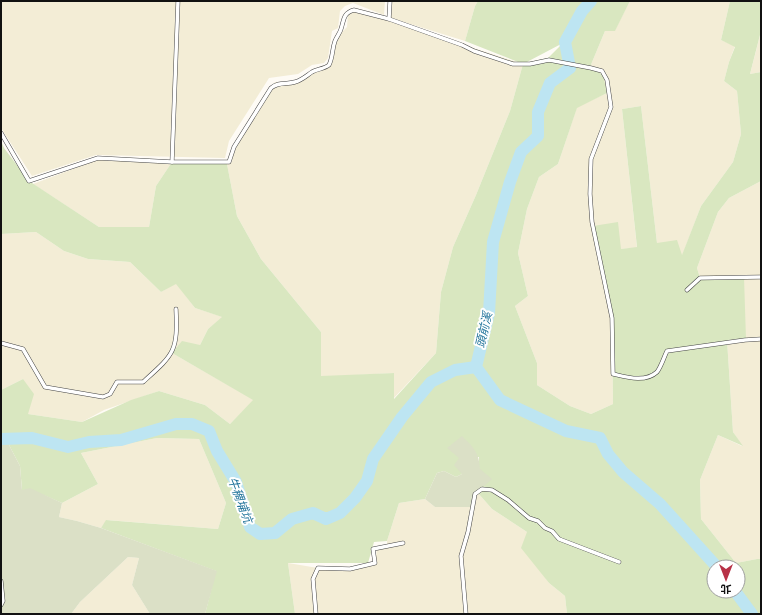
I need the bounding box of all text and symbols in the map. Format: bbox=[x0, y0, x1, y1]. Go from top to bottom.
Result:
water label: 頭前溪 bbox=[472, 309, 495, 349]
water label: 牛稠埔坑 bbox=[225, 475, 257, 527]
north arrow bbox=[706, 559, 746, 599]
text: 北 bbox=[721, 582, 732, 596]

